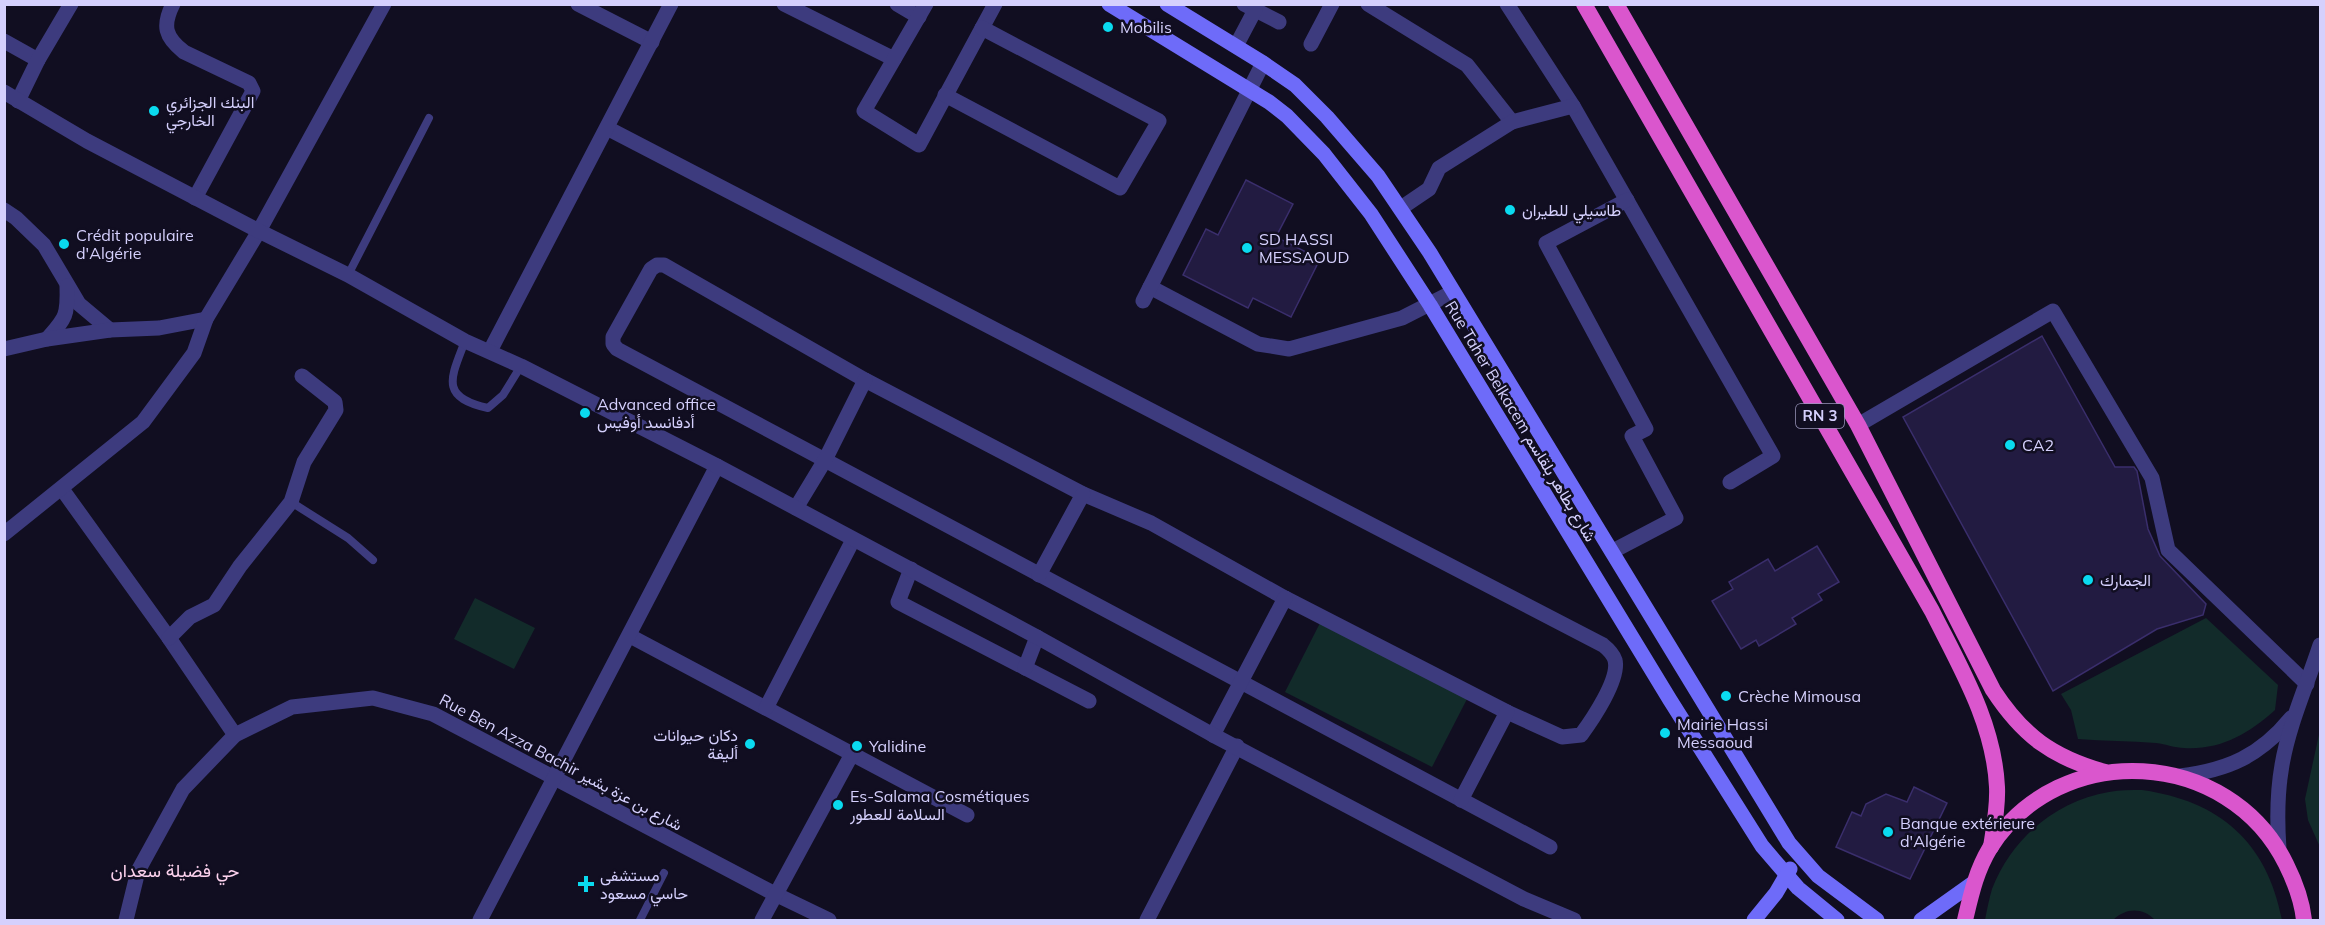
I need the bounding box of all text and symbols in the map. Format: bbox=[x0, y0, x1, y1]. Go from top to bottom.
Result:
place label: Mobilis bbox=[1120, 17, 1172, 37]
marker: Mobilis bbox=[1101, 20, 1115, 34]
place label: البنك الجزائري الخارجي bbox=[166, 92, 254, 134]
marker: البنك الجزائري الخارجي bbox=[147, 104, 161, 118]
place label: طاسيلي للطيران bbox=[1522, 200, 1621, 224]
marker: طاسيلي للطيران bbox=[1503, 203, 1517, 217]
place label: Crédit populaire d'Algérie bbox=[76, 225, 194, 263]
place label: SD HASSI MESSAOUD bbox=[1259, 229, 1349, 267]
marker: Crédit populaire d'Algérie bbox=[57, 237, 71, 251]
marker: SD HASSI MESSAOUD bbox=[1240, 241, 1254, 255]
street label: Rue Taher Belkacem شارع بطاهر بلقاسم bbox=[1439, 297, 1601, 546]
place label: Advanced office أدفانسد أوفيس bbox=[597, 394, 716, 433]
road number: RN 3 bbox=[1796, 404, 1844, 428]
marker: Advanced office أدفانسد أوفيس bbox=[578, 406, 592, 420]
place label: CA2 bbox=[2022, 435, 2054, 455]
marker: CA2 bbox=[2003, 438, 2017, 452]
place label: الجمارك bbox=[2100, 570, 2151, 591]
marker: الجمارك bbox=[2081, 573, 2095, 587]
place label: Crèche Mimousa bbox=[1738, 686, 1861, 706]
street label: Rue Ben Azza Bachir شارع بن عزة بشير bbox=[435, 689, 686, 837]
marker: Crèche Mimousa bbox=[1719, 689, 1733, 703]
place label: Mairie Hassi Messaoud bbox=[1677, 714, 1768, 752]
place label: دكان حيوانات أليفة bbox=[653, 725, 738, 763]
marker: Mairie Hassi Messaoud bbox=[1658, 726, 1672, 740]
place label: Yalidine bbox=[868, 736, 926, 756]
marker: دكان حيوانات أليفة bbox=[743, 737, 757, 751]
marker: Yalidine bbox=[850, 739, 864, 753]
place label: Es-Salama Cosmétiques السلامة للعطور bbox=[849, 786, 1030, 825]
marker: Es-Salama Cosmétiques السلامة للعطور bbox=[831, 798, 845, 812]
place label: Banque extérieure d'Algérie bbox=[1900, 813, 2035, 851]
marker: Banque extérieure d'Algérie bbox=[1881, 825, 1895, 839]
district label: حي فضيلة سعدان bbox=[111, 859, 239, 886]
place label: مستشفى حاسي مسعود bbox=[600, 865, 688, 907]
marker: مستشفى حاسي مسعود bbox=[577, 875, 595, 893]

